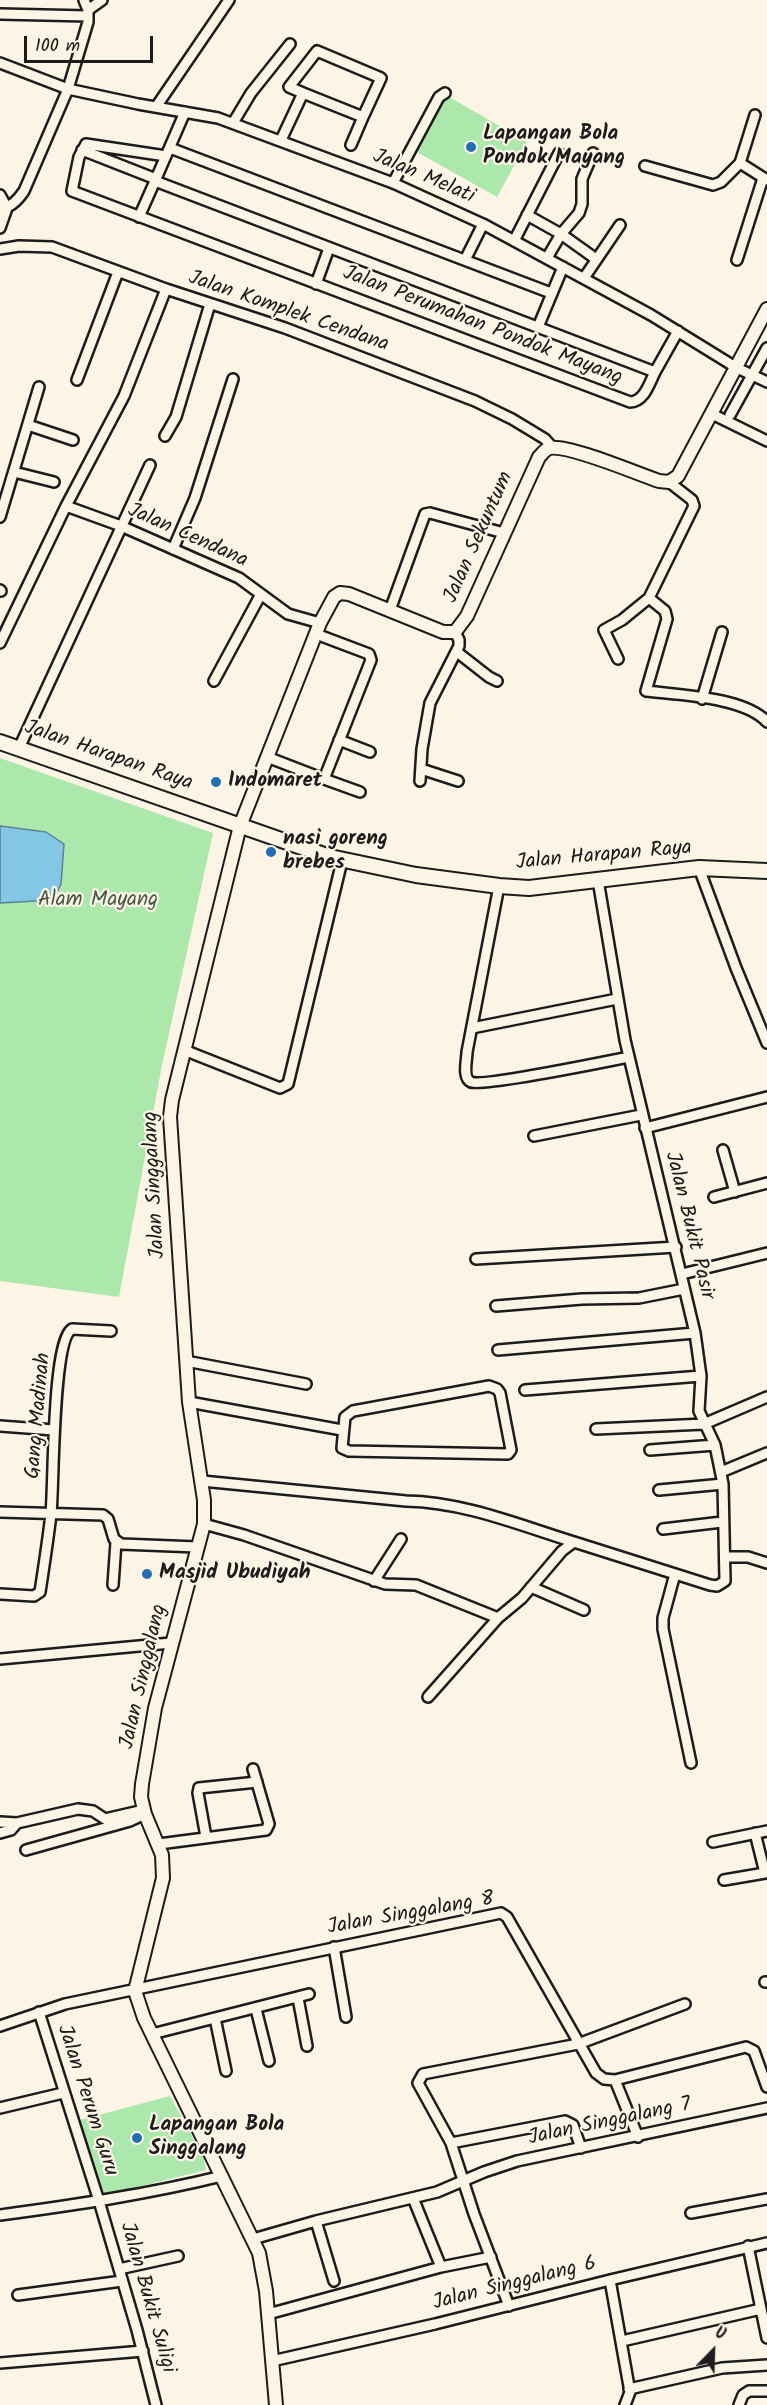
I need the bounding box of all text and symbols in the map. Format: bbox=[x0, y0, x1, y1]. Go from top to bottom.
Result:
scale bar bbox=[27, 24, 156, 62]
text: 100 m bbox=[35, 32, 80, 61]
place label: Lapangan Bola Pondok Mayang bbox=[483, 122, 625, 172]
marker: Lapangan Bola Pondok Mayang bbox=[464, 140, 478, 154]
street label: Jalan Melati bbox=[368, 145, 478, 211]
street label: Jalan Perumahan Pondok Mayang bbox=[339, 262, 625, 392]
street label: Jalan Komplek Cendana bbox=[184, 267, 392, 359]
street label: Jalan Sekuntum bbox=[440, 468, 520, 608]
street label: Jalan Cendana bbox=[123, 499, 251, 575]
street label: Jalan Harapan Raya bbox=[21, 716, 195, 798]
place label: Indomaret bbox=[228, 769, 322, 795]
marker: Indomaret bbox=[209, 775, 223, 789]
place label: nasi goreng brebes bbox=[283, 827, 388, 877]
street label: Jalan Harapan Raya bbox=[515, 837, 693, 877]
marker: nasi goreng brebes bbox=[264, 845, 278, 859]
park label: Alam Mayang bbox=[38, 888, 158, 914]
street label: Jalan Singgalang bbox=[140, 1111, 172, 1259]
street label: Jalan Bukit Pasir bbox=[657, 1150, 719, 1302]
street label: Gang Madinah bbox=[22, 1352, 58, 1480]
place label: Masjid Ubudiyah bbox=[159, 1561, 311, 1587]
marker: Masjid Ubudiyah bbox=[140, 1567, 154, 1581]
street label: Jalan Singgalang bbox=[116, 1602, 174, 1752]
street label: Jalan Singgalang 8 bbox=[326, 1888, 496, 1942]
street label: Jalan Perum Guru bbox=[50, 2022, 122, 2180]
street label: Jalan Singgalang 7 bbox=[526, 2093, 694, 2153]
place label: Lapangan Bola Singgalang bbox=[149, 2113, 284, 2163]
marker: Lapangan Bola Singgalang bbox=[130, 2131, 144, 2145]
street label: Jalan Bukit Suligi bbox=[112, 2220, 180, 2376]
street label: Jalan Singgalang 6 bbox=[431, 2252, 599, 2318]
north arrow bbox=[683, 2321, 743, 2381]
text: U bbox=[711, 2321, 729, 2347]

